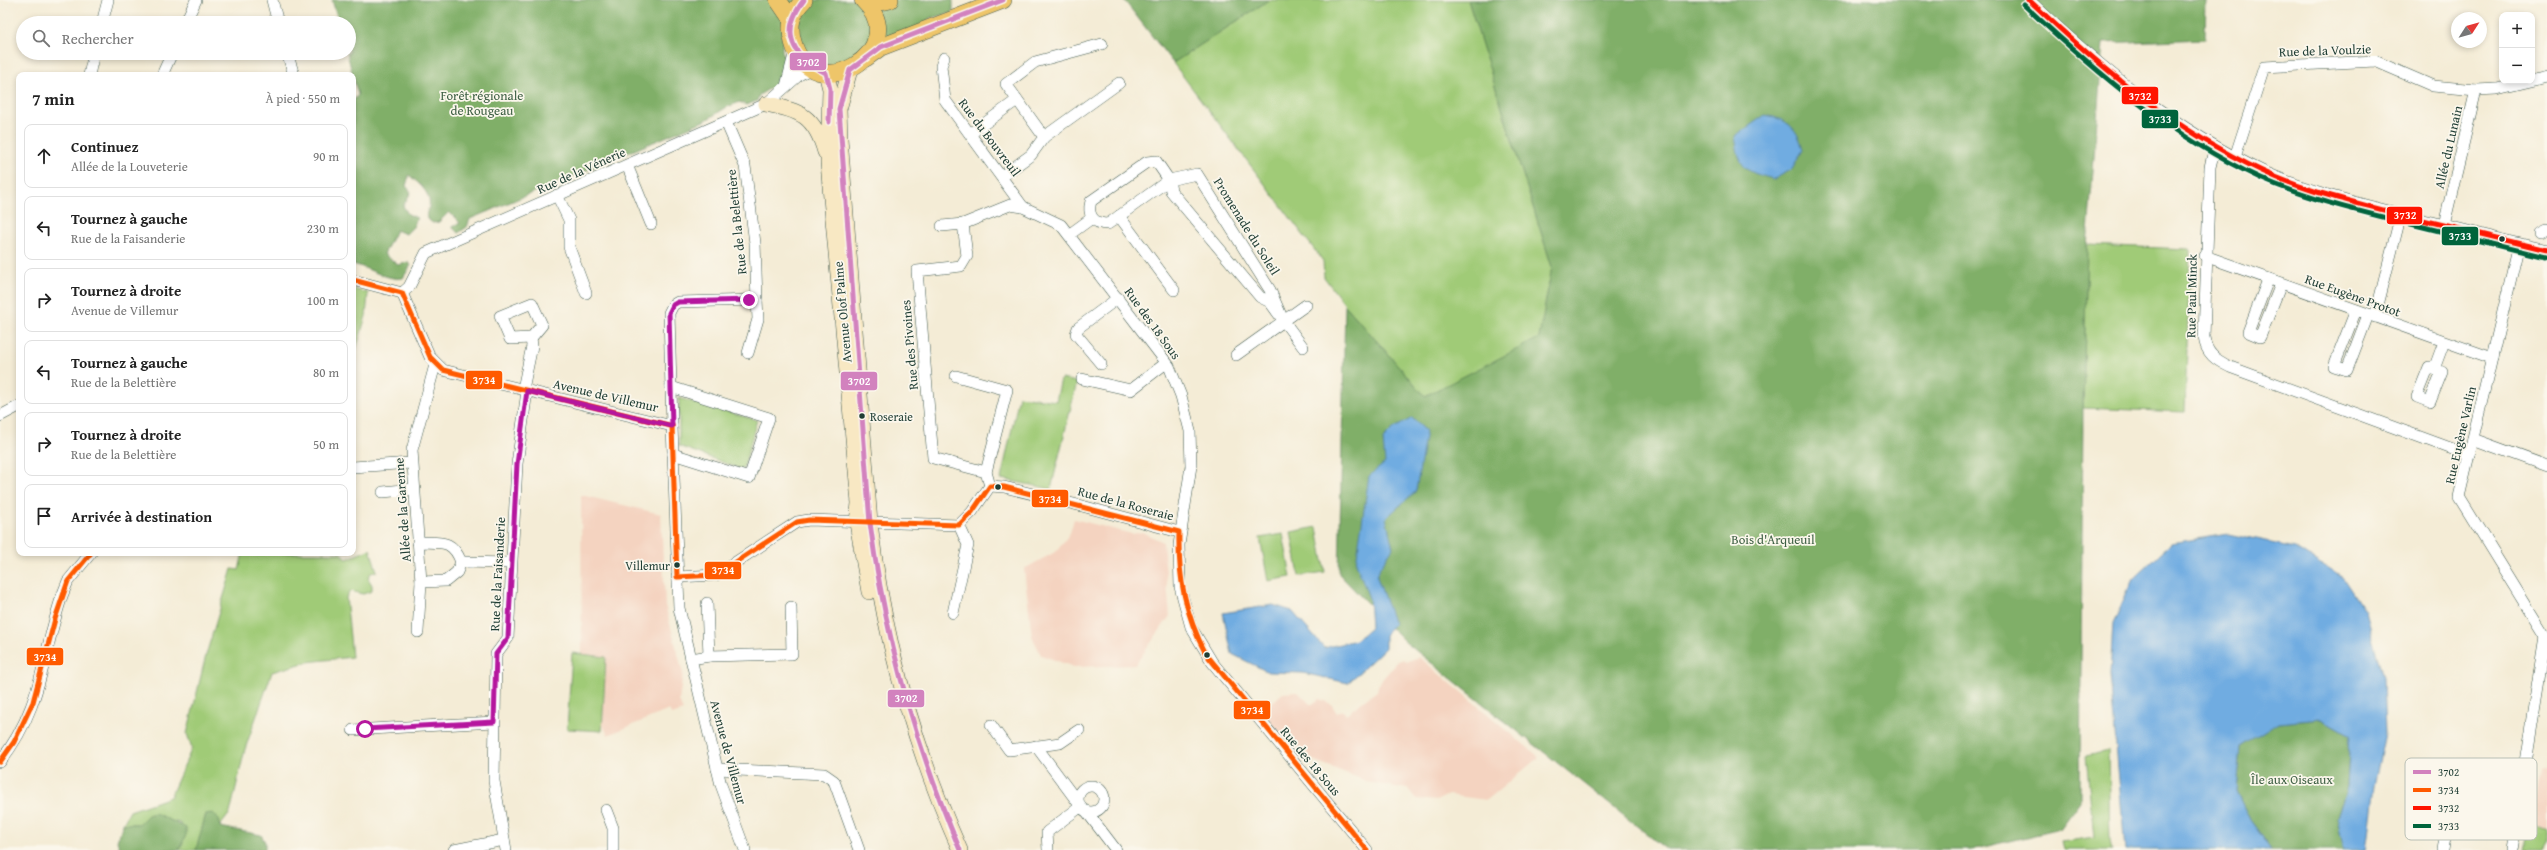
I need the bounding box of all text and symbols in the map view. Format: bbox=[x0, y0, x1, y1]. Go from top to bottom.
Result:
north arrow bbox=[2451, 12, 2487, 48]
map controls bbox=[2499, 12, 2535, 84]
button: + bbox=[2499, 12, 2535, 48]
search box bbox=[16, 16, 356, 60]
icon: search bbox=[30, 27, 52, 49]
text: Rechercher bbox=[62, 28, 134, 49]
street label: Rue de la Voulzie bbox=[2278, 39, 2372, 62]
button: − bbox=[2499, 48, 2535, 84]
line badge: 3702 bbox=[789, 52, 827, 71]
text: 3702 bbox=[797, 54, 820, 70]
text: 7 min bbox=[32, 86, 74, 111]
park label: Forêt régionale de Rougeau bbox=[441, 86, 523, 120]
line badge: 3732 bbox=[2121, 86, 2159, 105]
text: 3732 bbox=[2129, 88, 2152, 104]
text: À pied · 550 m bbox=[265, 89, 340, 108]
street label: Rue du Bouvreuil bbox=[954, 94, 1026, 181]
street label: Allée du Lunain bbox=[2430, 103, 2467, 191]
line badge: 3733 bbox=[2141, 109, 2179, 129]
text: 3733 bbox=[2149, 111, 2172, 127]
text: Continuez bbox=[71, 136, 139, 157]
street label: Rue de la Vénerie bbox=[534, 142, 629, 198]
icon: ahead bbox=[33, 145, 55, 167]
text: 90 m bbox=[313, 147, 339, 166]
text: Allée de la Louveterie bbox=[71, 157, 188, 176]
street label: Rue de la Belettière bbox=[722, 169, 751, 275]
street label: Promenade du Soleil bbox=[1209, 174, 1284, 279]
line badge: 3732 bbox=[2386, 206, 2423, 225]
text: 3732 bbox=[2394, 207, 2417, 223]
text: Tournez à gauche bbox=[71, 208, 188, 229]
icon: left bbox=[33, 217, 55, 239]
text: 230 m bbox=[307, 219, 339, 238]
line badge: 3733 bbox=[2441, 226, 2479, 246]
text: 3733 bbox=[2449, 228, 2472, 244]
text: Rue de la Faisanderie bbox=[71, 229, 185, 248]
unlabelled marker bbox=[2497, 234, 2507, 244]
street label: Rue Paul Minck bbox=[2181, 253, 2202, 338]
street label: Avenue Olof Palme bbox=[829, 261, 856, 363]
street label: Rue Eugène Protot bbox=[2302, 269, 2404, 322]
text: Tournez à droite bbox=[71, 280, 181, 301]
street label: Rue des 18 Sous bbox=[1120, 283, 1185, 363]
icon: right bbox=[33, 289, 55, 311]
text: 100 m bbox=[307, 291, 339, 310]
route end bbox=[740, 291, 758, 309]
street label: Rue des Pivoines bbox=[896, 299, 923, 391]
text: Avenue de Villemur bbox=[71, 301, 178, 320]
text: Tournez à gauche bbox=[71, 352, 188, 373]
icon: left bbox=[33, 361, 55, 383]
text: 80 m bbox=[313, 363, 339, 382]
line badge: 3734 bbox=[465, 370, 503, 390]
line badge: 3702 bbox=[840, 371, 878, 391]
text: 3734 bbox=[473, 372, 496, 388]
text: Rue de la Belettière bbox=[71, 373, 176, 392]
text: 3702 bbox=[848, 373, 871, 389]
street label: Avenue de Villemur bbox=[551, 374, 661, 417]
street label: Rue Eugène Varlin bbox=[2440, 384, 2481, 486]
place label: Roseraie bbox=[870, 408, 913, 425]
marker: Roseraie bbox=[857, 411, 867, 421]
text: Tournez à droite bbox=[71, 424, 181, 445]
icon: right bbox=[33, 433, 55, 455]
text: 50 m bbox=[313, 435, 339, 454]
text: Rue de la Belettière bbox=[71, 445, 176, 464]
street label: Allée de la Garenne bbox=[389, 457, 416, 563]
unlabelled marker bbox=[993, 482, 1003, 492]
street label: Rue de la Roseraie bbox=[1076, 482, 1176, 525]
line badge: 3734 bbox=[1031, 489, 1069, 508]
text: 3734 bbox=[1039, 491, 1062, 507]
icon: arrive bbox=[33, 505, 55, 527]
text: Arrivée à destination bbox=[71, 506, 212, 527]
street label: Rue de la Faisanderie bbox=[485, 516, 510, 632]
park label: Bois d'Arqueuil bbox=[1731, 530, 1815, 549]
place label: Villemur bbox=[625, 557, 670, 574]
marker: Villemur bbox=[672, 560, 682, 570]
line badge: 3734 bbox=[704, 561, 742, 580]
text: 3734 bbox=[712, 562, 735, 578]
line badge: 3734 bbox=[26, 647, 64, 666]
text: 3734 bbox=[34, 649, 57, 665]
unlabelled marker bbox=[1202, 650, 1212, 660]
line badge: 3702 bbox=[887, 689, 925, 708]
text: 3702 bbox=[895, 690, 918, 706]
street label: Avenue de Villemur bbox=[705, 698, 752, 807]
line badge: 3734 bbox=[1233, 700, 1271, 720]
text: 3734 bbox=[1241, 702, 1264, 718]
route start bbox=[356, 720, 374, 738]
street label: Rue des 18 Sous bbox=[1276, 723, 1345, 800]
legend bbox=[2405, 758, 2537, 840]
text: 3702 bbox=[2438, 764, 2459, 780]
park label: Île aux Oiseaux bbox=[2250, 770, 2333, 789]
text: 3734 bbox=[2438, 782, 2459, 798]
text: 3732 bbox=[2438, 800, 2459, 816]
text: 3733 bbox=[2438, 818, 2459, 834]

